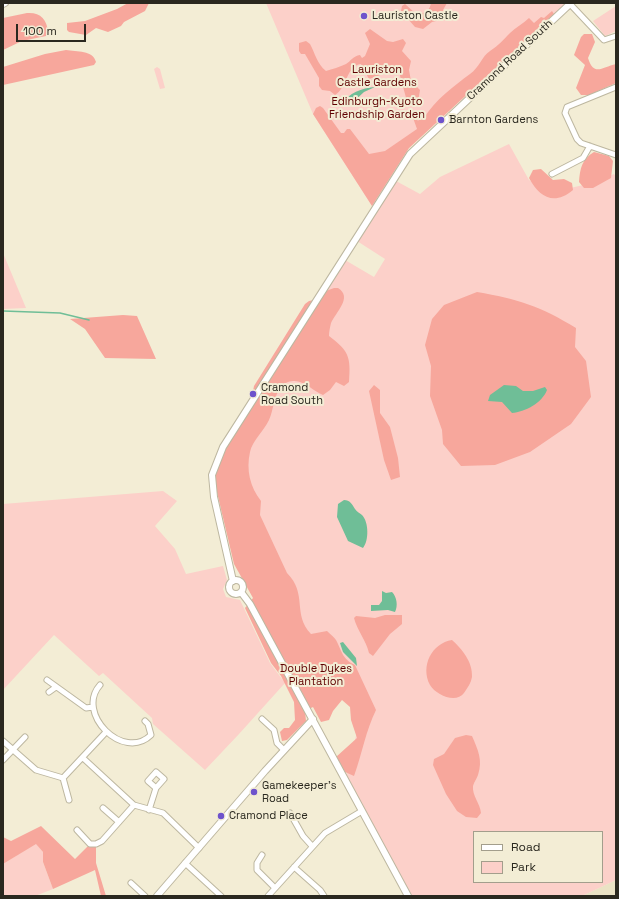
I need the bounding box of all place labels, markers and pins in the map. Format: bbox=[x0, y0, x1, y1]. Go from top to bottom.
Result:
place label: Lauriston Castle bbox=[372, 9, 458, 23]
marker: Lauriston Castle bbox=[359, 11, 369, 21]
place label: Barnton Gardens bbox=[449, 113, 538, 127]
marker: Barnton Gardens bbox=[436, 115, 446, 125]
place label: Cramond Road South bbox=[261, 381, 323, 407]
marker: Cramond Road South bbox=[248, 389, 258, 399]
place label: Gamekeeper's Road bbox=[262, 779, 336, 805]
marker: Gamekeeper's Road bbox=[249, 787, 259, 797]
place label: Cramond Place bbox=[229, 809, 308, 823]
marker: Cramond Place bbox=[216, 811, 226, 821]

